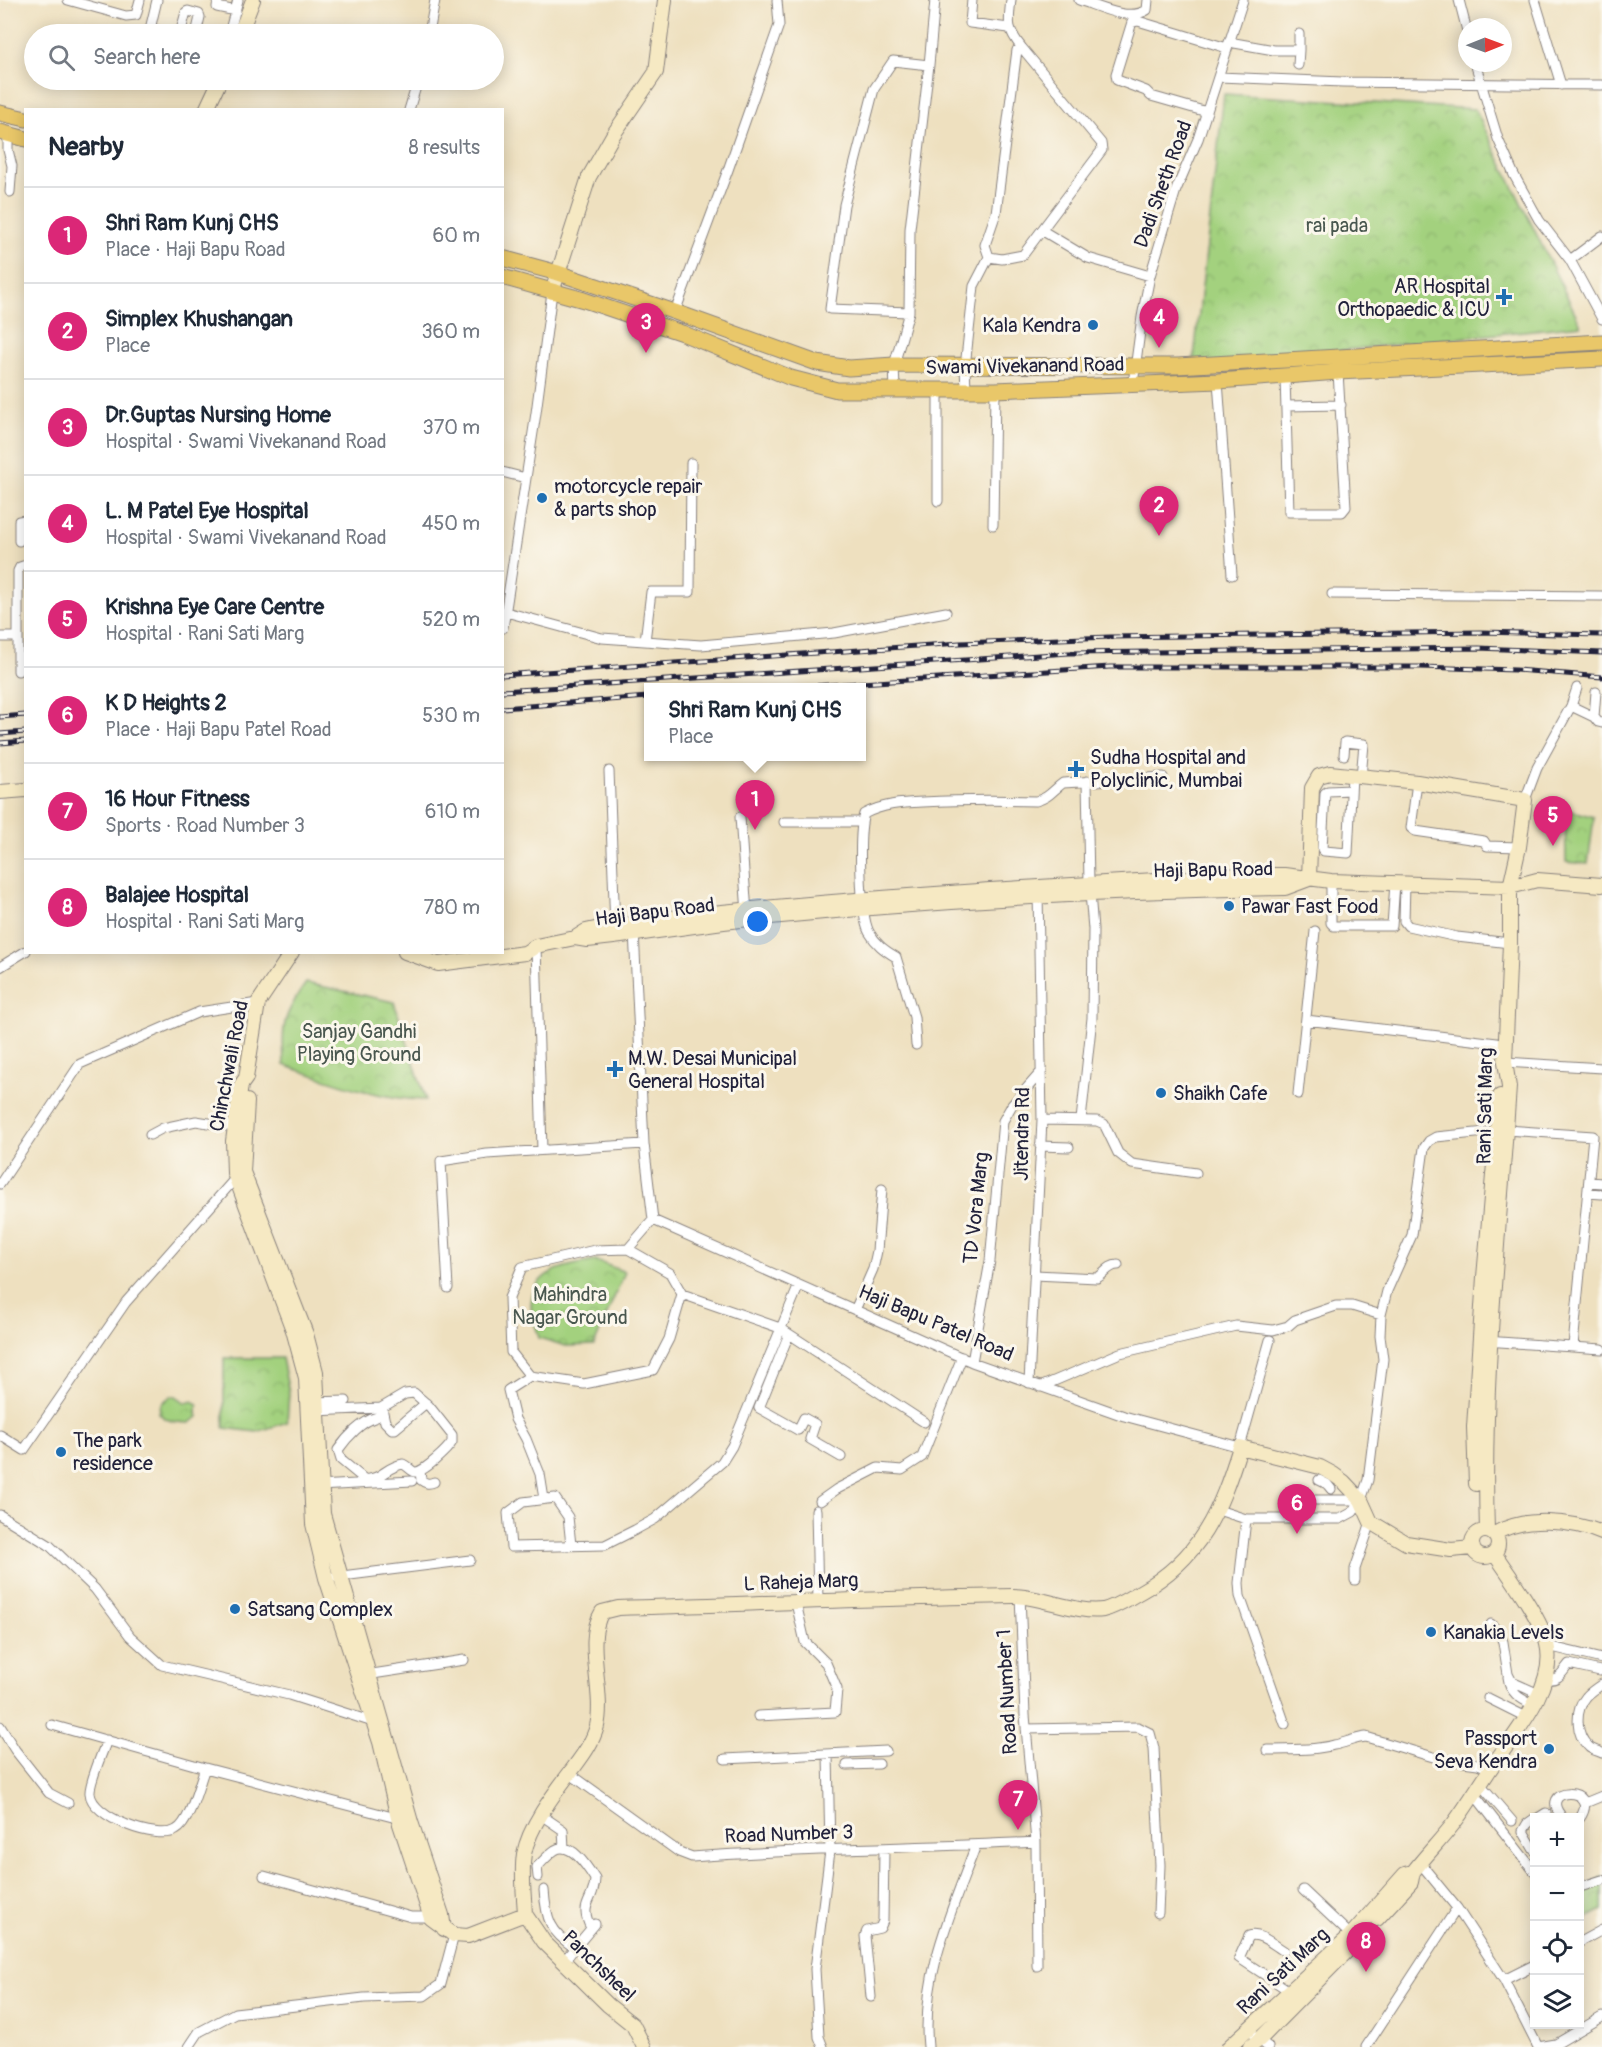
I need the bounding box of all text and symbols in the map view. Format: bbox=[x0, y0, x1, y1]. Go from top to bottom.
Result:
north arrow bbox=[1458, 18, 1512, 72]
search box bbox=[24, 24, 504, 90]
icon: search bbox=[45, 41, 78, 74]
text: Search here bbox=[93, 43, 200, 71]
street label: Dadi Sheth Road bbox=[1128, 117, 1198, 251]
text: Nearby bbox=[48, 131, 124, 163]
text: 8 results bbox=[409, 135, 480, 160]
text: Shri Ram Kunj CHS bbox=[105, 209, 279, 237]
park label: rai pada bbox=[1306, 213, 1368, 238]
text: 1 bbox=[64, 223, 71, 248]
text: 60 m bbox=[433, 223, 480, 248]
text: Place · Haji Bapu Road bbox=[105, 237, 286, 262]
place label: AR Hospital Orthopaedic & ICU bbox=[1337, 274, 1490, 322]
marker: AR Hospital Orthopaedic & ICU bbox=[1495, 288, 1513, 306]
pin: 4 bbox=[1140, 298, 1178, 348]
pin: 3 bbox=[626, 304, 666, 353]
text: Simplex Khushangan bbox=[105, 305, 293, 333]
place label: Kala Kendra bbox=[982, 313, 1081, 338]
marker: Kala Kendra bbox=[1086, 318, 1100, 332]
text: 2 bbox=[62, 319, 73, 344]
text: 360 m bbox=[421, 319, 480, 344]
text: Place bbox=[105, 333, 150, 358]
street label: Swami Vivekanand Road bbox=[925, 352, 1125, 380]
text: Dr.Guptas Nursing Home bbox=[105, 401, 331, 429]
text: 3 bbox=[62, 415, 73, 440]
text: 370 m bbox=[423, 415, 480, 440]
text: Hospital · Swami Vivekanand Road bbox=[105, 429, 387, 454]
place label: motorcycle repair & parts shop bbox=[554, 474, 702, 522]
pin: 2 bbox=[1140, 486, 1178, 536]
marker: motorcycle repair & parts shop bbox=[535, 491, 549, 505]
text: L. M Patel Eye Hospital bbox=[105, 497, 309, 525]
text: 4 bbox=[62, 511, 73, 536]
text: 450 m bbox=[422, 511, 480, 536]
text: Hospital · Swami Vivekanand Road bbox=[105, 525, 387, 550]
text: Krishna Eye Care Centre bbox=[105, 593, 324, 621]
text: 5 bbox=[62, 607, 73, 632]
text: 520 m bbox=[422, 607, 480, 632]
text: Hospital · Rani Sati Marg bbox=[105, 621, 304, 646]
popup bbox=[644, 683, 866, 761]
text: K D Heights 2 bbox=[105, 689, 227, 717]
text: Shri Ram Kunj CHS bbox=[668, 696, 842, 724]
text: 6 bbox=[62, 703, 73, 728]
text: 530 m bbox=[422, 703, 480, 728]
text: Place · Haji Bapu Patel Road bbox=[105, 717, 332, 742]
text: Place bbox=[668, 724, 713, 749]
place label: Sudha Hospital and Polyclinic, Mumbai bbox=[1090, 745, 1246, 793]
marker: Sudha Hospital and Polyclinic, Mumbai bbox=[1067, 760, 1085, 778]
pin: 1 bbox=[736, 780, 774, 830]
text: 16 Hour Fitness bbox=[105, 785, 250, 813]
pin: 5 bbox=[1534, 796, 1572, 846]
text: 7 bbox=[62, 799, 73, 824]
text: 610 m bbox=[425, 799, 480, 824]
text: Sports · Road Number 3 bbox=[105, 813, 305, 838]
street label: Haji Bapu Road bbox=[1153, 856, 1273, 884]
text: Balajee Hospital bbox=[105, 881, 249, 909]
street label: Haji Bapu Road bbox=[594, 892, 716, 932]
place label: Pawar Fast Food bbox=[1241, 894, 1379, 919]
text: 8 bbox=[62, 895, 73, 920]
text: 780 m bbox=[424, 895, 480, 920]
marker: Pawar Fast Food bbox=[1222, 899, 1236, 913]
your location bbox=[743, 907, 772, 936]
text: Hospital · Rani Sati Marg bbox=[105, 909, 304, 934]
street label: Chinchwali Road bbox=[204, 998, 254, 1134]
park label: Sanjay Gandhi Playing Ground bbox=[297, 1019, 421, 1067]
place label: M.W. Desai Municipal General Hospital bbox=[628, 1046, 797, 1094]
street label: Rani Sati Marg bbox=[1471, 1047, 1499, 1165]
marker: M.W. Desai Municipal General Hospital bbox=[606, 1060, 624, 1078]
place label: Shaikh Cafe bbox=[1173, 1081, 1268, 1106]
marker: Shaikh Cafe bbox=[1154, 1086, 1168, 1100]
street label: Jitendra Rd bbox=[1009, 1087, 1035, 1181]
street label: TD Vora Marg bbox=[958, 1151, 994, 1265]
street label: Haji Bapu Patel Road bbox=[855, 1279, 1017, 1367]
park label: Mahindra Nagar Ground bbox=[512, 1282, 628, 1330]
place label: The park residence bbox=[73, 1428, 153, 1476]
marker: The park residence bbox=[54, 1445, 68, 1459]
pin: 6 bbox=[1278, 1484, 1316, 1534]
street label: L Raheja Marg bbox=[743, 1568, 859, 1596]
place label: Satsang Complex bbox=[247, 1597, 393, 1622]
marker: Satsang Complex bbox=[228, 1602, 242, 1616]
place label: Kanakia Levels bbox=[1443, 1620, 1564, 1645]
marker: Kanakia Levels bbox=[1424, 1625, 1438, 1639]
street label: Road Number 1 bbox=[991, 1629, 1023, 1755]
place label: Passport Seva Kendra bbox=[1434, 1726, 1538, 1774]
marker: Passport Seva Kendra bbox=[1542, 1742, 1556, 1756]
pin: 7 bbox=[998, 1780, 1038, 1830]
map controls bbox=[1530, 1813, 1584, 2029]
button: + bbox=[1530, 1813, 1584, 1867]
street label: Road Number 3 bbox=[724, 1819, 854, 1849]
button: − bbox=[1530, 1867, 1584, 1921]
button: locate bbox=[1530, 1921, 1584, 1975]
street label: Rani Sati Marg bbox=[1232, 1922, 1334, 2020]
pin: 8 bbox=[1346, 1922, 1386, 1972]
street label: Panchsheel bbox=[557, 1925, 641, 2007]
button: layers bbox=[1530, 1975, 1584, 2029]

